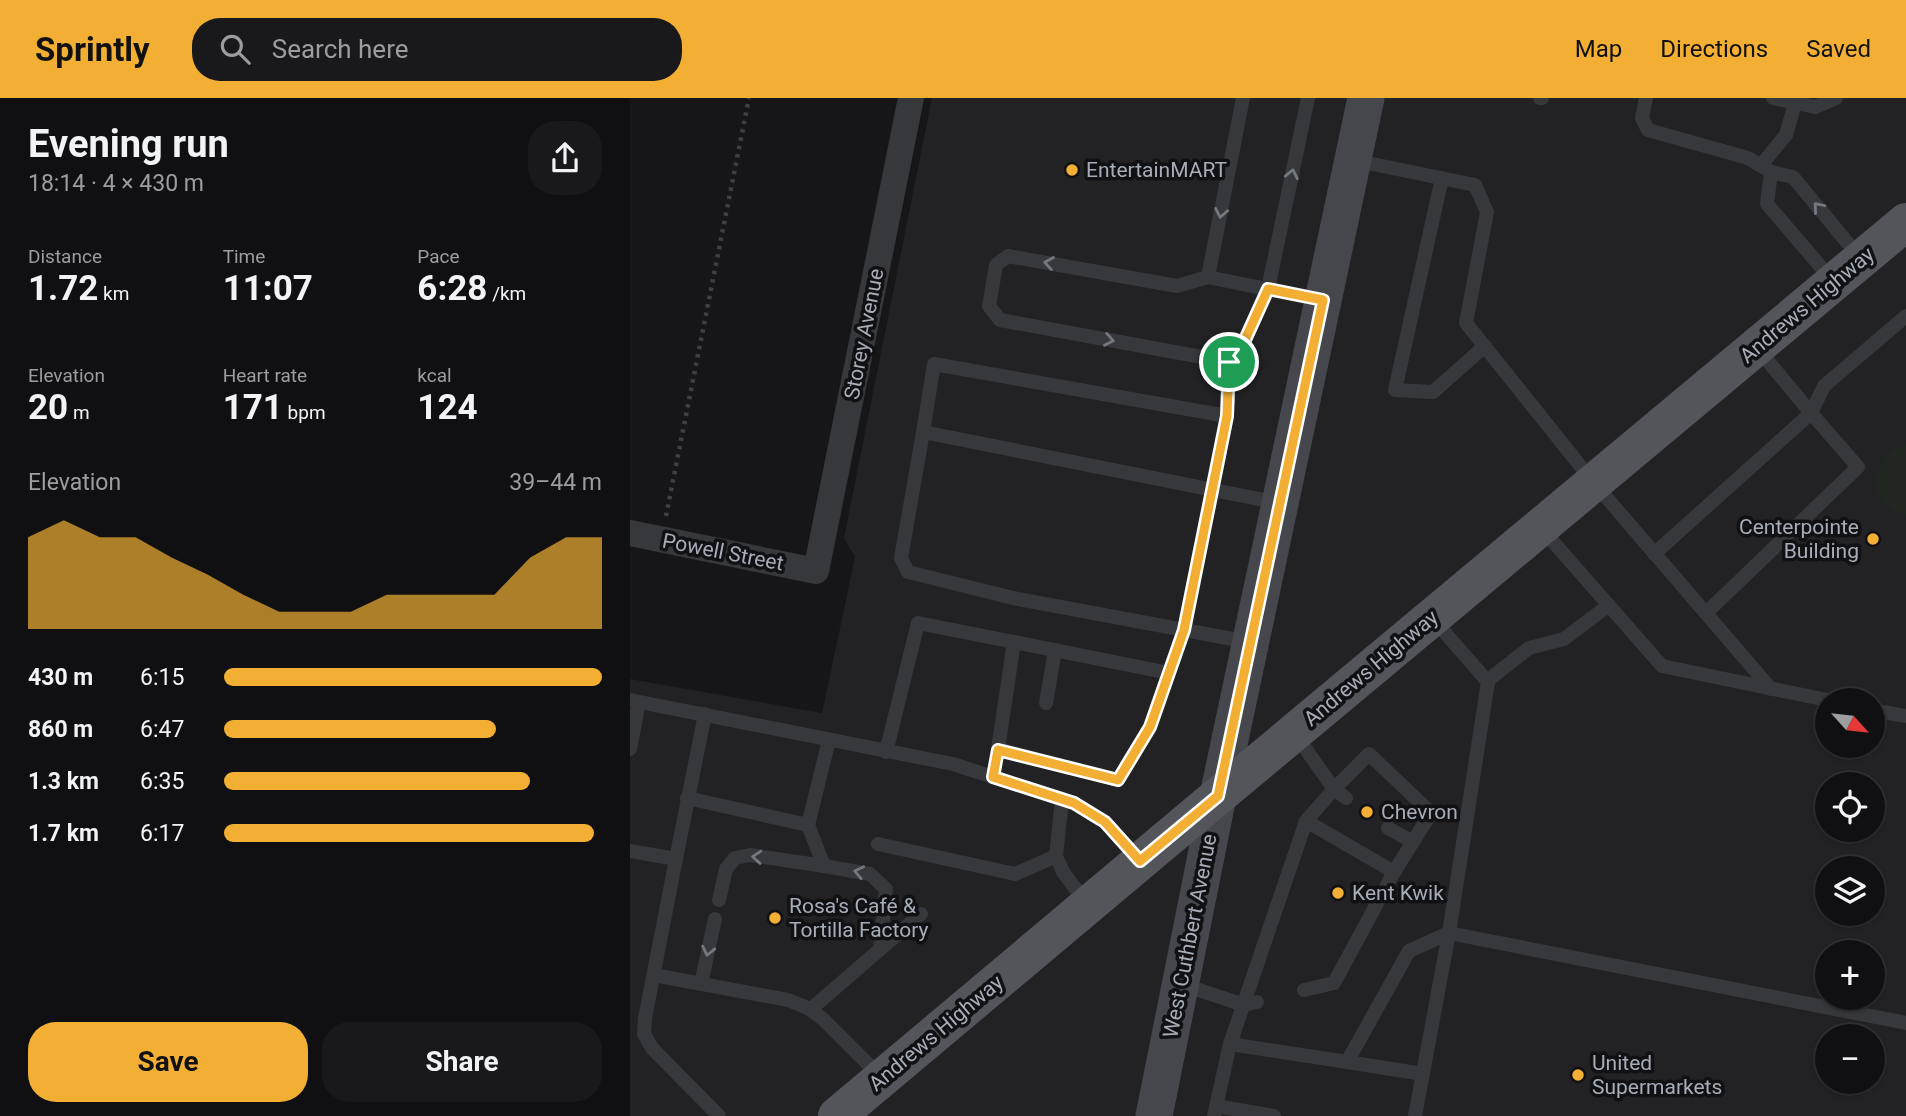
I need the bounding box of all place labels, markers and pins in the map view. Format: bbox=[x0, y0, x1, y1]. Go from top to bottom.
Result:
place label: EntertainMART bbox=[1086, 158, 1228, 182]
marker: EntertainMART bbox=[1064, 162, 1080, 178]
pin bbox=[1199, 332, 1259, 392]
place label: Centerpointe Building bbox=[1739, 515, 1859, 563]
marker: Centerpointe Building bbox=[1865, 531, 1881, 547]
place label: Chevron bbox=[1381, 800, 1458, 824]
marker: Chevron bbox=[1359, 804, 1375, 820]
place label: Kent Kwik bbox=[1352, 881, 1444, 905]
marker: Kent Kwik bbox=[1330, 885, 1346, 901]
place label: Rosa's Café & Tortilla Factory bbox=[789, 894, 929, 942]
marker: Rosa's Café & Tortilla Factory bbox=[767, 910, 783, 926]
place label: United Supermarkets bbox=[1592, 1051, 1722, 1099]
marker: United Supermarkets bbox=[1570, 1067, 1586, 1083]

